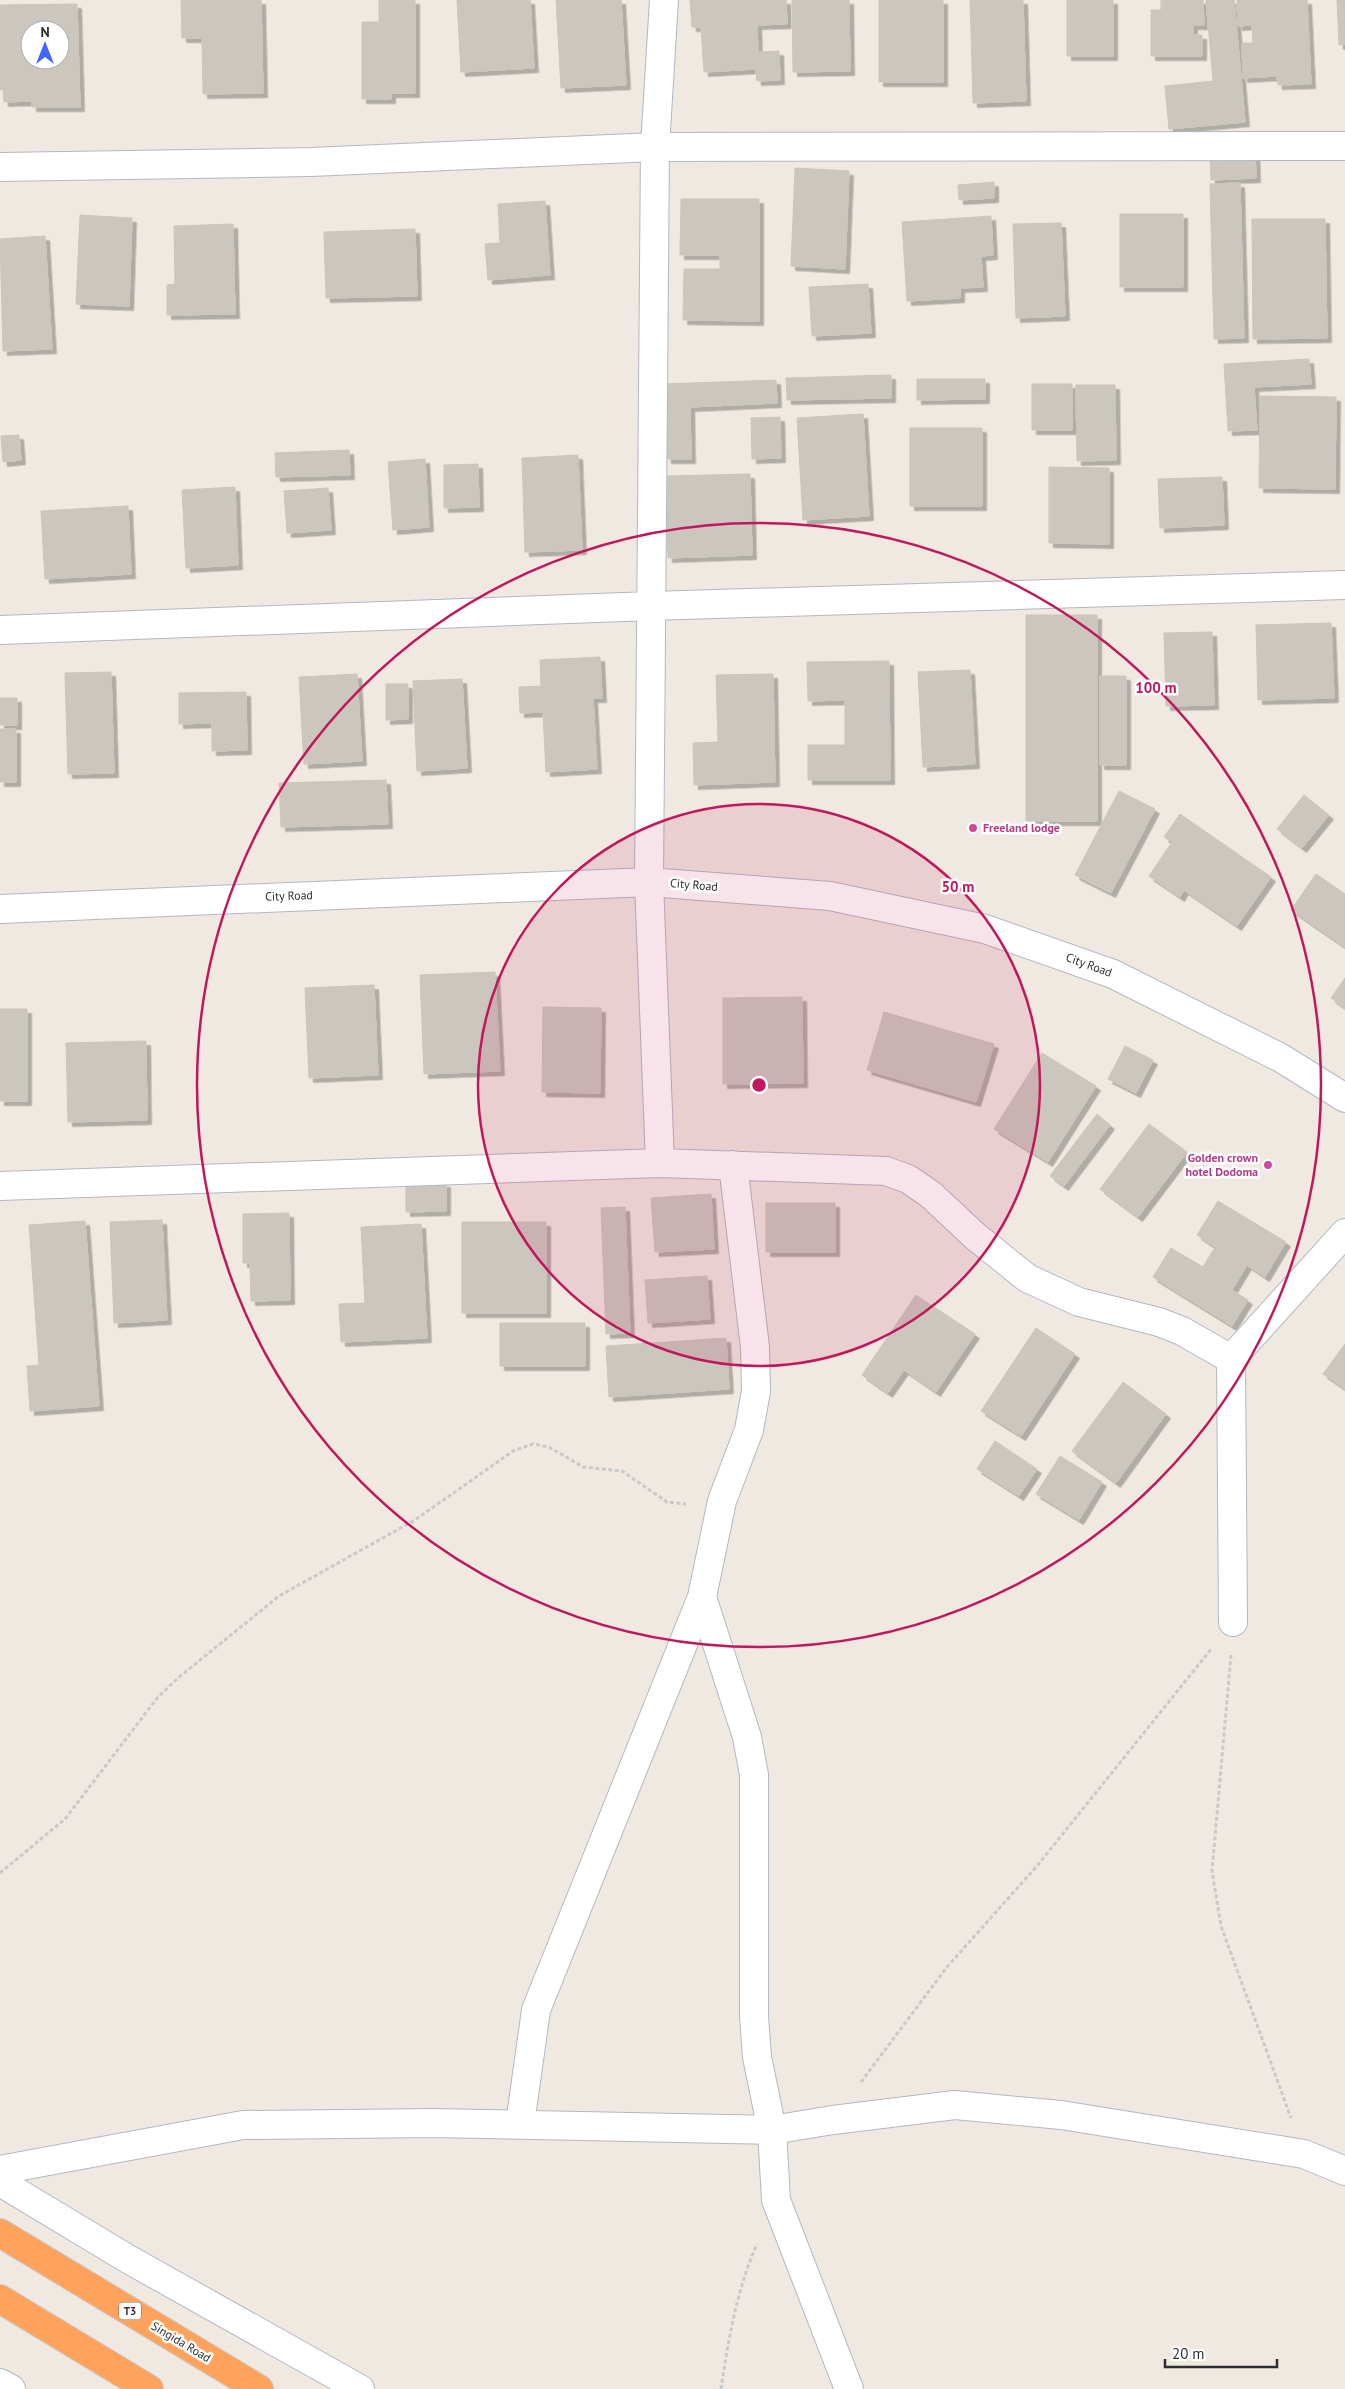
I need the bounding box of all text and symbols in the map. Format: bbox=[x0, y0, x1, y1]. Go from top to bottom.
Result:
north arrow bbox=[20, 20, 70, 70]
text: N bbox=[40, 23, 50, 41]
text: 100 m bbox=[1135, 678, 1177, 697]
place label: Freeland lodge bbox=[983, 820, 1060, 835]
marker: Freeland lodge bbox=[967, 822, 979, 834]
street label: City Road bbox=[670, 875, 719, 894]
text: 50 m bbox=[942, 877, 974, 896]
street label: City Road bbox=[265, 887, 313, 904]
street label: City Road bbox=[1064, 949, 1114, 980]
centre of rings bbox=[750, 1076, 768, 1094]
place label: Golden crown hotel Dodoma bbox=[1185, 1150, 1258, 1179]
marker: Golden crown hotel Dodoma bbox=[1262, 1159, 1274, 1171]
road number: T3 bbox=[119, 2302, 141, 2320]
street label: Singida Road bbox=[149, 2318, 214, 2365]
scale bar bbox=[1165, 2336, 1278, 2368]
text: 20 m bbox=[1172, 2344, 1205, 2363]

